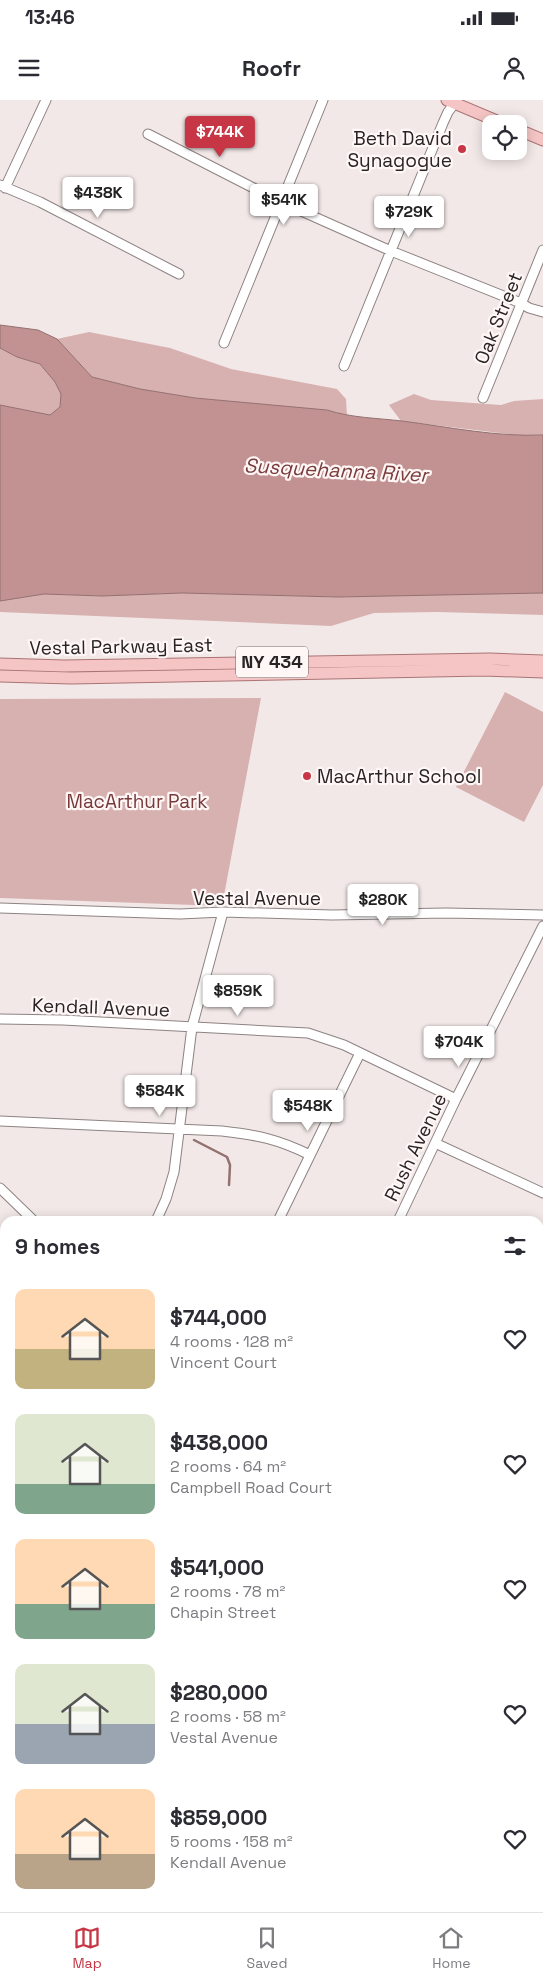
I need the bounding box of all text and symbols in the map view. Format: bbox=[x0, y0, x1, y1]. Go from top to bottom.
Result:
text: 13:46 bbox=[25, 5, 75, 30]
icon: menu bbox=[15, 54, 43, 82]
text: Roofr bbox=[242, 54, 301, 82]
icon: person bbox=[500, 54, 528, 82]
pin: $744K bbox=[185, 115, 255, 158]
map controls bbox=[482, 115, 527, 160]
button: locate bbox=[482, 115, 527, 160]
text: $744K bbox=[196, 121, 244, 142]
place label: Beth David Synagogue bbox=[347, 126, 452, 173]
marker: Beth David Synagogue bbox=[456, 143, 468, 155]
pin: $438K bbox=[63, 176, 133, 219]
text: $438K bbox=[73, 182, 123, 203]
pin: $541K bbox=[249, 184, 319, 226]
text: $541K bbox=[261, 189, 307, 210]
pin: $729K bbox=[374, 196, 444, 238]
text: $729K bbox=[385, 201, 433, 222]
street label: Oak Street bbox=[469, 269, 528, 368]
water label: Susquehanna River bbox=[243, 452, 431, 488]
street label: Vestal Parkway East bbox=[29, 632, 213, 661]
road number: NY 434 bbox=[236, 646, 308, 678]
place label: MacArthur School bbox=[317, 764, 481, 789]
marker: MacArthur School bbox=[301, 770, 313, 782]
park label: MacArthur Park bbox=[66, 789, 208, 814]
pin: $280K bbox=[348, 884, 418, 926]
street label: Vestal Avenue bbox=[193, 886, 321, 911]
text: $280K bbox=[358, 889, 408, 910]
pin: $859K bbox=[203, 974, 273, 1017]
text: $859K bbox=[214, 980, 262, 1001]
street label: Kendall Avenue bbox=[31, 993, 171, 1022]
pin: $704K bbox=[424, 1026, 494, 1068]
text: $704K bbox=[434, 1031, 484, 1052]
pin: $584K bbox=[125, 1074, 195, 1117]
text: $584K bbox=[135, 1080, 185, 1101]
street label: Rush Avenue bbox=[379, 1089, 452, 1205]
pin: $548K bbox=[273, 1090, 343, 1132]
text: $548K bbox=[283, 1095, 333, 1116]
icon: filters bbox=[501, 1232, 529, 1260]
text: 9 homes bbox=[15, 1233, 100, 1260]
text: $744,000 bbox=[170, 1304, 267, 1331]
icon: home bbox=[55, 1309, 115, 1369]
icon: heart bbox=[501, 1325, 529, 1353]
text: 4 rooms · 128 m² bbox=[170, 1331, 293, 1352]
text: Vincent Court bbox=[170, 1352, 277, 1373]
text: $438,000 bbox=[170, 1429, 268, 1456]
icon: home bbox=[55, 1434, 115, 1494]
icon: heart bbox=[501, 1450, 529, 1478]
text: 2 rooms · 64 m² bbox=[170, 1456, 286, 1477]
text: Campbell Road Court bbox=[170, 1477, 332, 1498]
text: $541,000 bbox=[170, 1554, 264, 1581]
icon: home bbox=[55, 1559, 115, 1619]
icon: heart bbox=[501, 1575, 529, 1603]
text: 2 rooms · 78 m² bbox=[170, 1581, 285, 1602]
text: Chapin Street bbox=[170, 1602, 276, 1623]
text: $280,000 bbox=[170, 1679, 268, 1706]
icon: home bbox=[55, 1684, 115, 1744]
icon: heart bbox=[501, 1700, 529, 1728]
text: 2 rooms · 58 m² bbox=[170, 1706, 286, 1727]
text: Vestal Avenue bbox=[170, 1727, 278, 1748]
text: $859,000 bbox=[170, 1804, 267, 1831]
icon: home bbox=[55, 1809, 115, 1869]
icon: heart bbox=[501, 1825, 529, 1853]
text: 5 rooms · 158 m² bbox=[170, 1831, 293, 1852]
text: Kendall Avenue bbox=[170, 1852, 286, 1873]
tab: Map bbox=[72, 1924, 102, 1972]
tab: Saved bbox=[247, 1924, 287, 1972]
tab: Home bbox=[432, 1924, 471, 1972]

